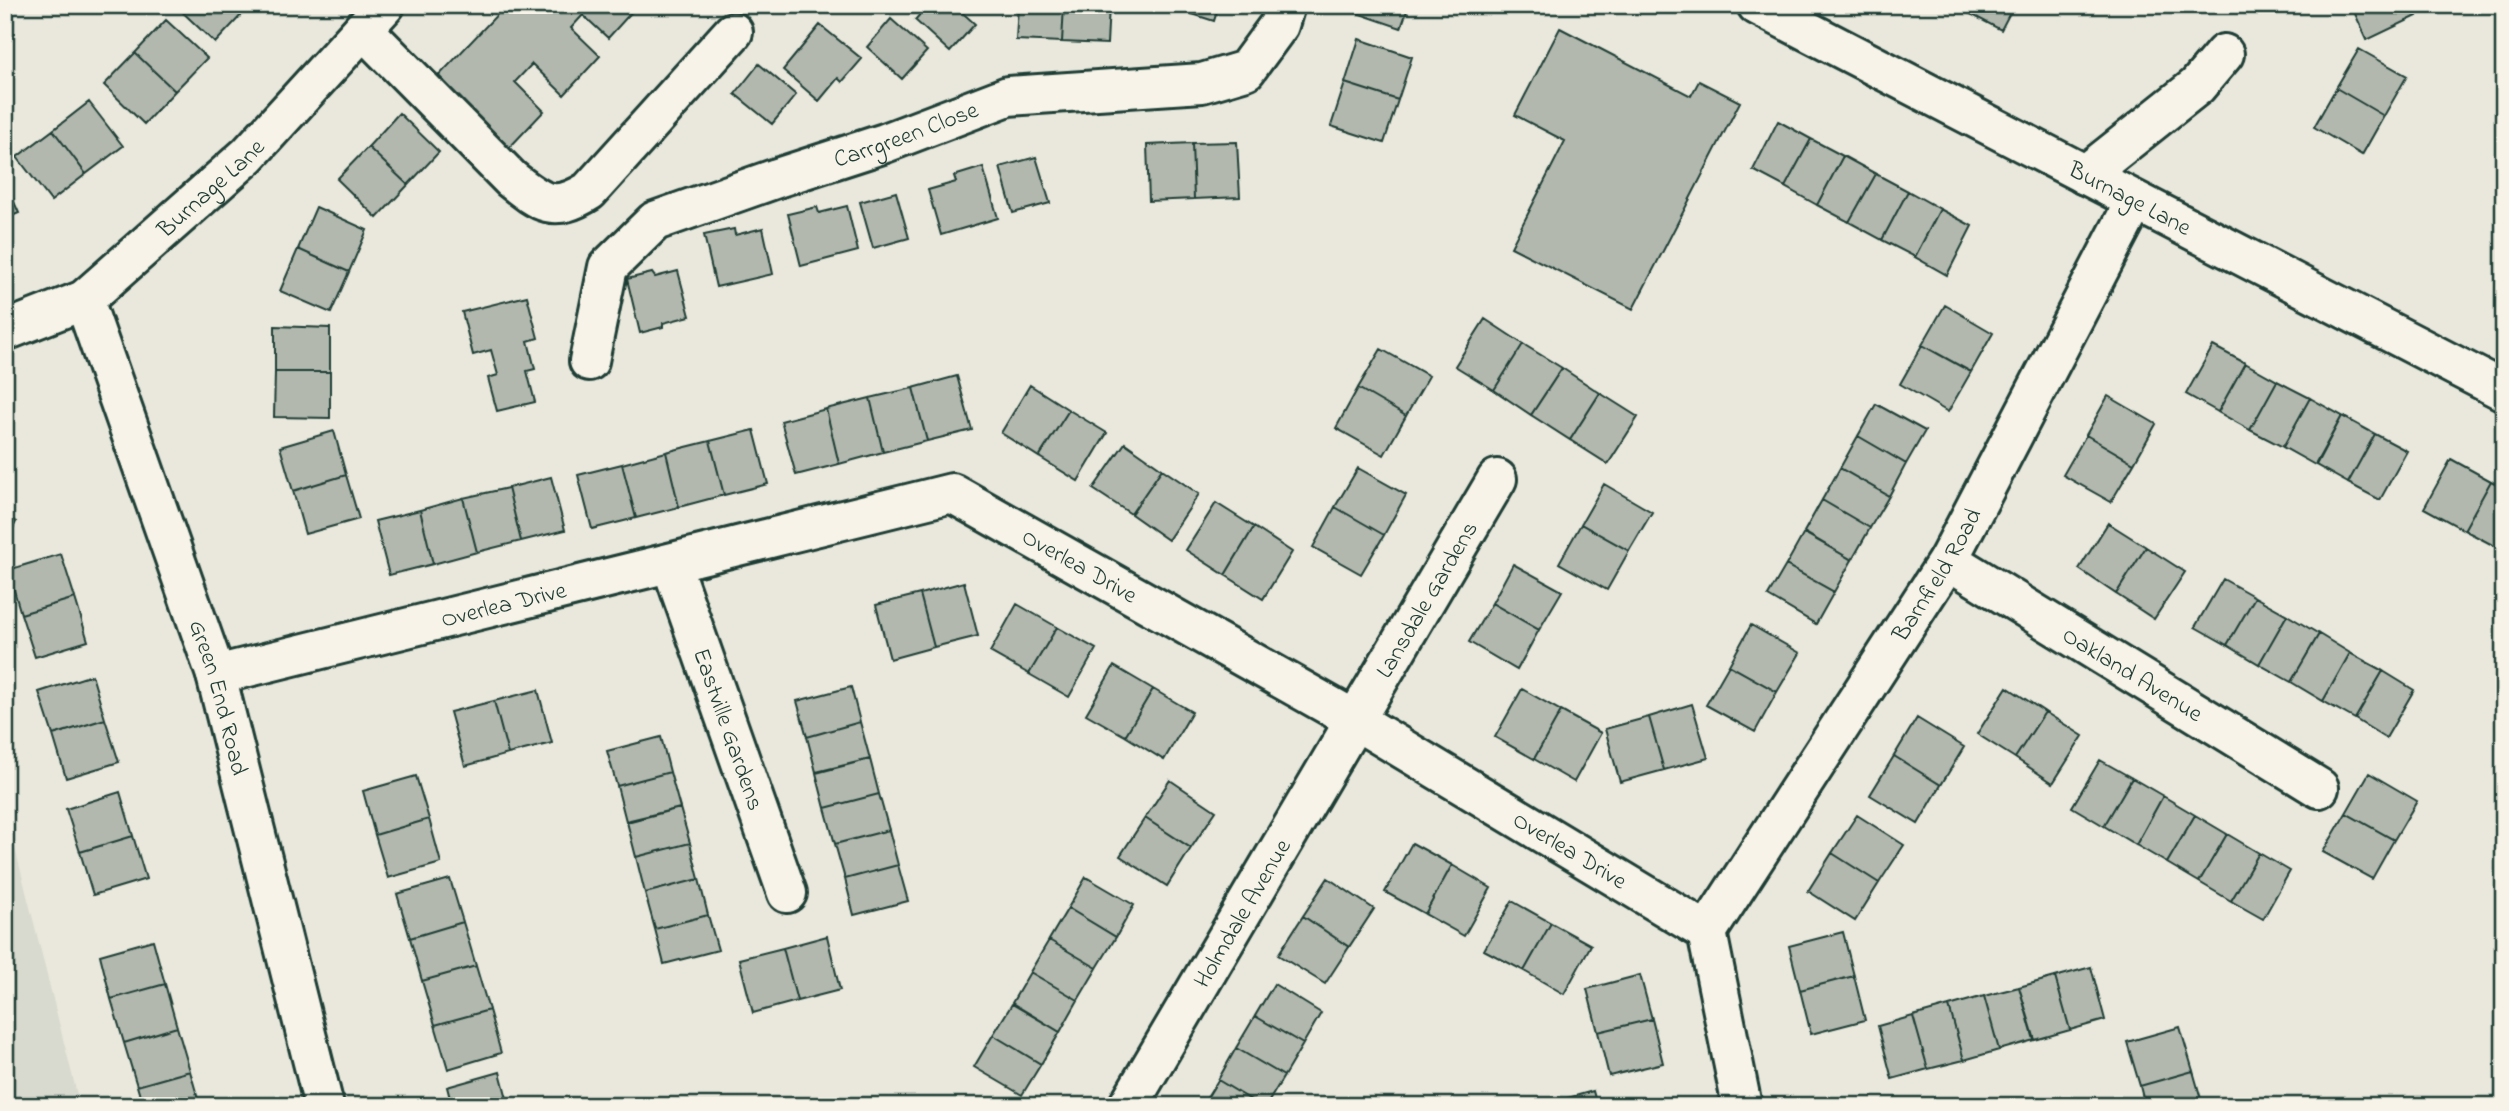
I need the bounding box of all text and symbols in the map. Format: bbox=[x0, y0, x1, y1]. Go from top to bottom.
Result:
street label: Carrgreen Close bbox=[830, 94, 984, 178]
street label: Burnage Lane bbox=[150, 132, 275, 248]
street label: Burnage Lane bbox=[2060, 153, 2197, 246]
street label: Barnfield Road bbox=[1884, 502, 1992, 650]
street label: Lansdale Gardens bbox=[1368, 515, 1488, 686]
street label: Overlea Drive bbox=[1014, 521, 1143, 614]
street label: Overlea Drive bbox=[438, 574, 570, 639]
street label: Green End Road bbox=[178, 616, 256, 780]
street label: Oakland Avenue bbox=[2054, 619, 2209, 733]
street label: Eastville Gardens bbox=[682, 644, 772, 816]
street label: Overlea Drive bbox=[1505, 804, 1633, 900]
street label: Holmdale Avenue bbox=[1186, 833, 1301, 995]

